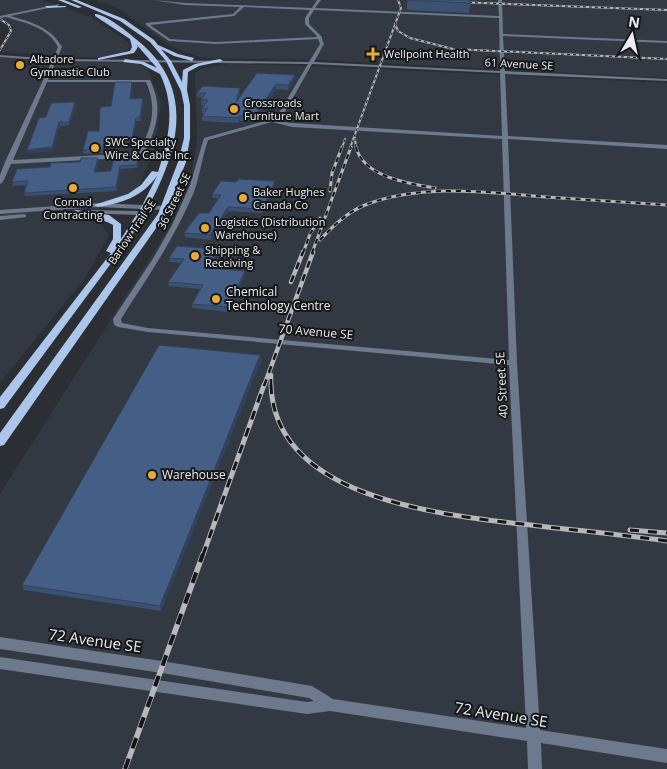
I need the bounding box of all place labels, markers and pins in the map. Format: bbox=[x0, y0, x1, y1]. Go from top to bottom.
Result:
place label: Wellpoint Health bbox=[384, 46, 469, 61]
marker: Wellpoint Health bbox=[366, 47, 380, 61]
place label: Altadore Gymnastic Club bbox=[30, 51, 110, 79]
marker: Altadore Gymnastic Club bbox=[14, 59, 26, 71]
place label: Crossroads Furniture Mart bbox=[244, 95, 319, 123]
marker: Crossroads Furniture Mart bbox=[228, 103, 240, 115]
place label: SWC Specialty Wire & Cable Inc. bbox=[105, 134, 192, 162]
marker: SWC Specialty Wire & Cable Inc. bbox=[89, 142, 101, 154]
marker: Cornad Contracting bbox=[67, 182, 79, 194]
place label: Baker Hughes Canada Co bbox=[253, 184, 325, 212]
marker: Baker Hughes Canada Co bbox=[237, 192, 249, 204]
place label: Cornad Contracting bbox=[43, 194, 103, 222]
place label: Logistics (Distribution Warehouse) bbox=[215, 214, 325, 242]
marker: Logistics (Distribution Warehouse) bbox=[199, 222, 211, 234]
place label: Shipping & Receiving bbox=[205, 242, 260, 270]
marker: Shipping & Receiving bbox=[189, 250, 201, 262]
place label: Chemical Technology Centre bbox=[226, 283, 331, 314]
marker: Chemical Technology Centre bbox=[210, 293, 222, 305]
place label: Warehouse bbox=[162, 466, 226, 483]
marker: Warehouse bbox=[146, 469, 158, 481]

